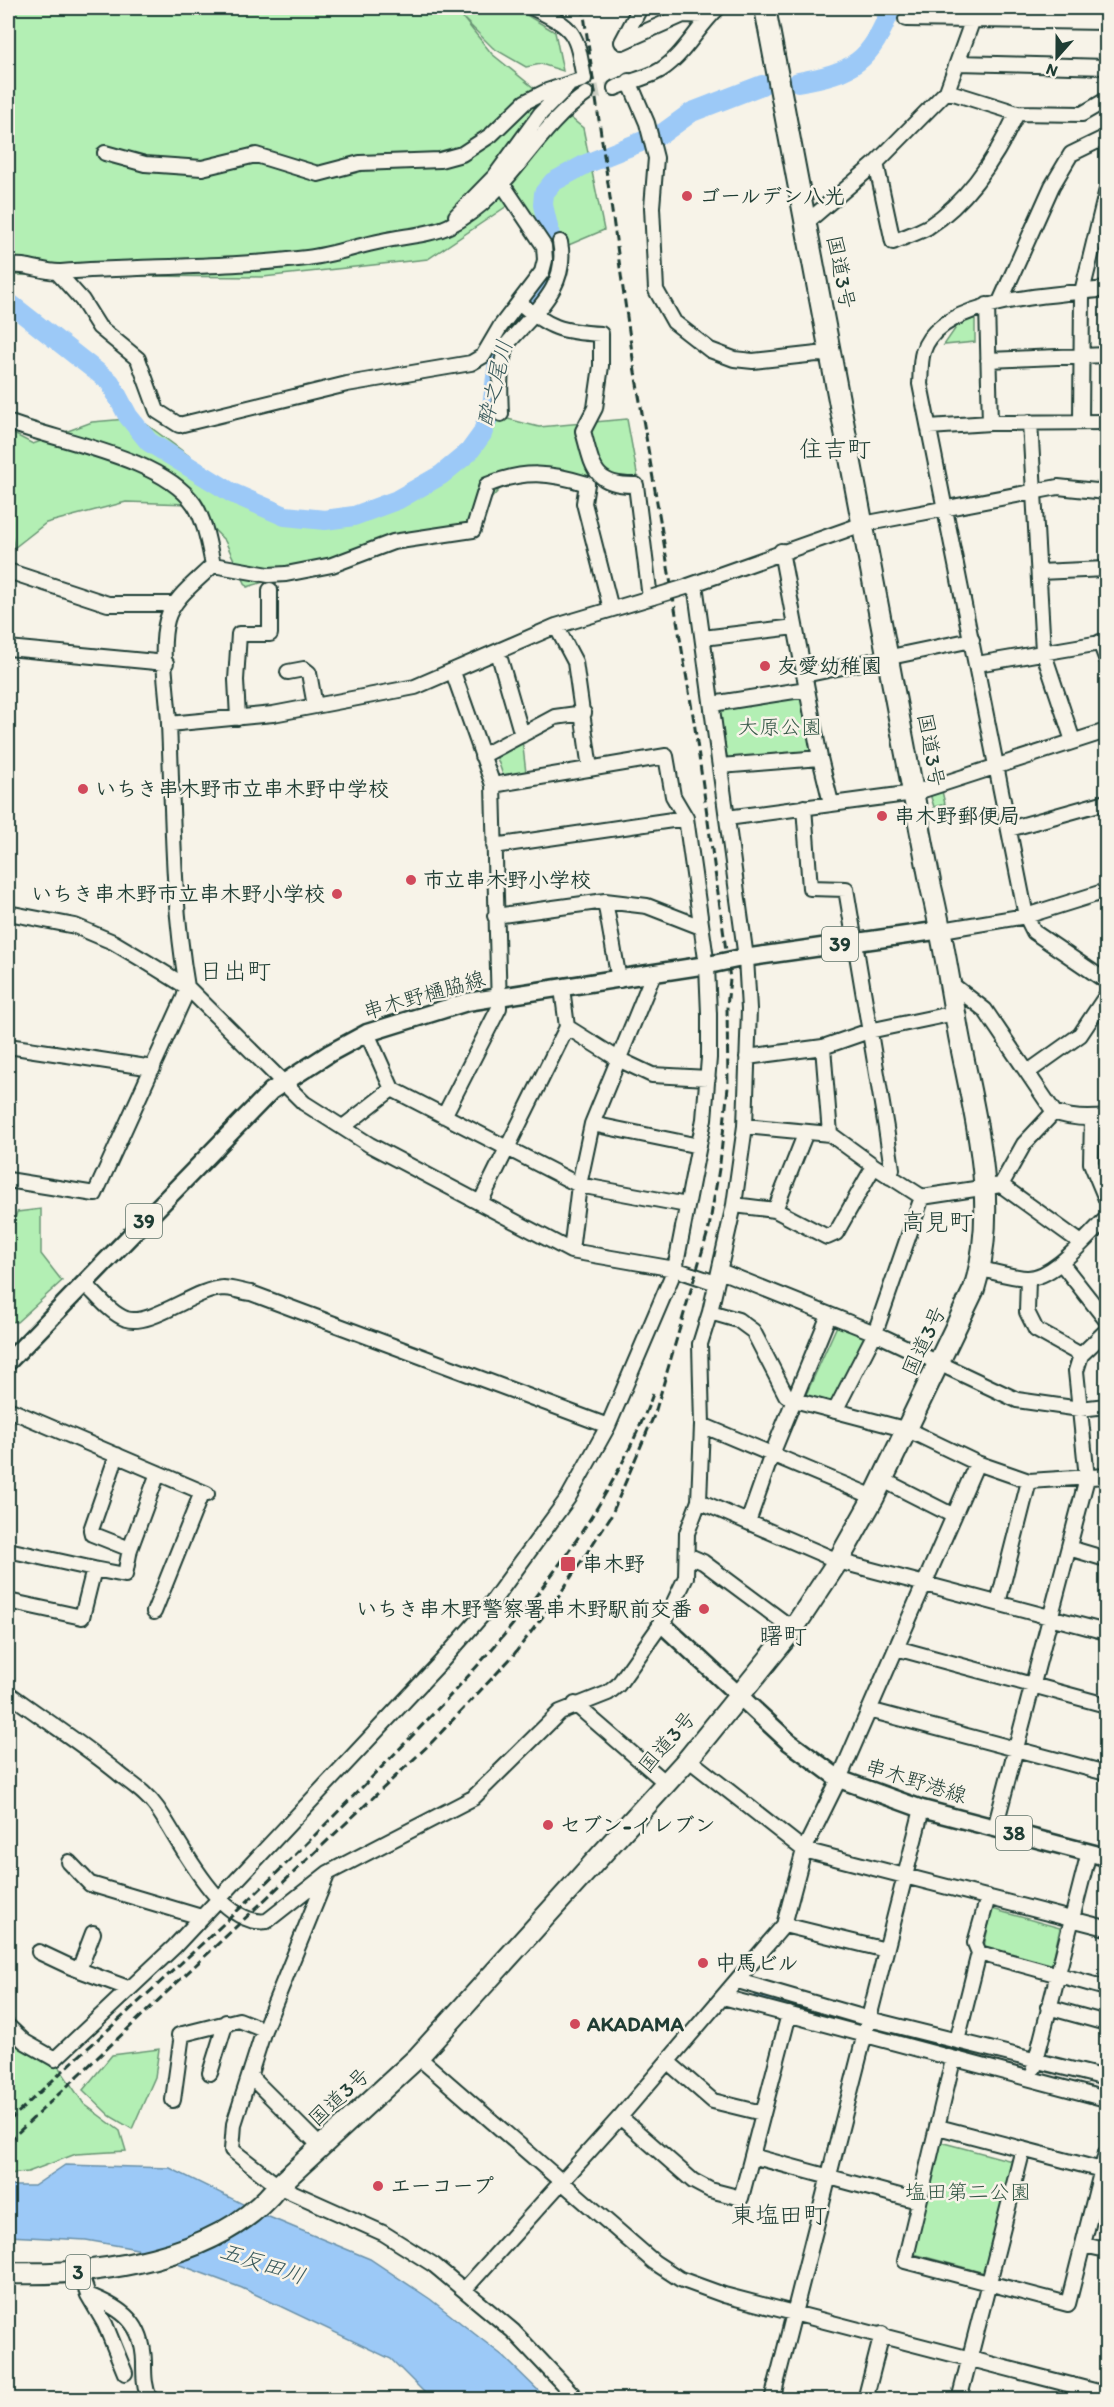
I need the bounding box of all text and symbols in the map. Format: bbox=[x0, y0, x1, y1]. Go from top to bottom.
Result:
north arrow bbox=[1027, 27, 1087, 87]
text: N bbox=[1043, 60, 1060, 81]
place label: ゴールデン八光 bbox=[699, 183, 845, 208]
marker: ゴールデン八光 bbox=[680, 189, 694, 203]
street label: 国道3号 bbox=[822, 233, 861, 311]
water label: 酔之尾川 bbox=[471, 337, 518, 429]
district label: 住吉町 bbox=[799, 434, 871, 463]
place label: 友愛幼稚園 bbox=[777, 653, 882, 678]
marker: 友愛幼稚園 bbox=[758, 659, 772, 673]
street label: 国道3号 bbox=[913, 711, 950, 789]
park label: 大原公園 bbox=[738, 714, 822, 739]
place label: いちき串木野市立串木野中学校 bbox=[95, 776, 389, 801]
marker: いちき串木野市立串木野中学校 bbox=[76, 782, 90, 796]
place label: 串木野郵便局 bbox=[894, 803, 1020, 828]
marker: 串木野郵便局 bbox=[875, 809, 889, 823]
place label: 市立串木野小学校 bbox=[423, 867, 591, 892]
marker: 市立串木野小学校 bbox=[404, 873, 418, 887]
place label: いちき串木野市立串木野小学校 bbox=[31, 881, 325, 906]
marker: いちき串木野市立串木野小学校 bbox=[330, 887, 344, 901]
road number: 39 bbox=[822, 927, 858, 961]
district label: 日出町 bbox=[199, 956, 271, 985]
street label: 串木野樋脇線 bbox=[360, 965, 488, 1024]
road number: 39 bbox=[126, 1204, 162, 1238]
district label: 高見町 bbox=[901, 1207, 973, 1236]
street label: 国道3号 bbox=[896, 1302, 951, 1380]
place label: 串木野 bbox=[582, 1551, 645, 1576]
marker: 串木野 bbox=[559, 1555, 577, 1573]
place label: いちき串木野警察署串木野駅前交番 bbox=[356, 1596, 692, 1621]
marker: いちき串木野警察署串木野駅前交番 bbox=[697, 1602, 711, 1616]
district label: 曙町 bbox=[759, 1621, 807, 1650]
street label: 国道3号 bbox=[633, 1705, 700, 1778]
street label: 串木野港線 bbox=[862, 1753, 970, 1808]
place label: セブン-イレブン bbox=[560, 1812, 715, 1837]
road number: 38 bbox=[996, 1816, 1032, 1850]
marker: セブン-イレブン bbox=[541, 1818, 555, 1832]
place label: 中馬ビル bbox=[715, 1950, 799, 1975]
marker: 中馬ビル bbox=[696, 1956, 710, 1970]
place label: AKADAMA bbox=[586, 2011, 684, 2036]
marker: AKADAMA bbox=[568, 2017, 582, 2031]
street label: 国道3号 bbox=[303, 2062, 374, 2131]
place label: エーコープ bbox=[390, 2173, 494, 2198]
marker: エーコープ bbox=[371, 2179, 385, 2193]
park label: 塩田第二公園 bbox=[905, 2179, 1031, 2204]
district label: 東塩田町 bbox=[731, 2200, 827, 2229]
water label: 五反田川 bbox=[217, 2237, 309, 2290]
road number: 3 bbox=[66, 2255, 90, 2289]

